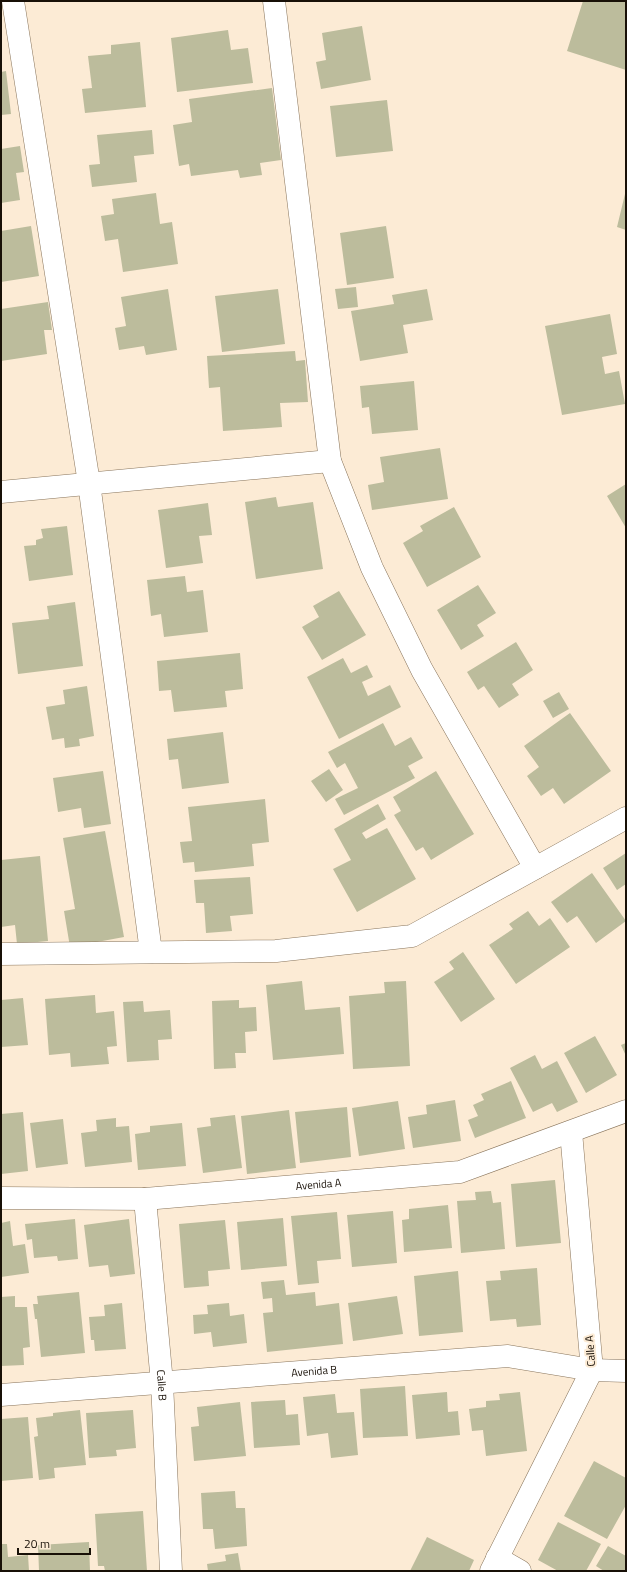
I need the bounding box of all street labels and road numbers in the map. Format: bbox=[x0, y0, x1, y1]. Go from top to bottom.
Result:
street label: Avenida A bbox=[295, 1174, 342, 1194]
street label: Calle A bbox=[581, 1334, 599, 1367]
street label: Avenida B bbox=[291, 1361, 338, 1381]
street label: Calle B bbox=[153, 1369, 171, 1401]

